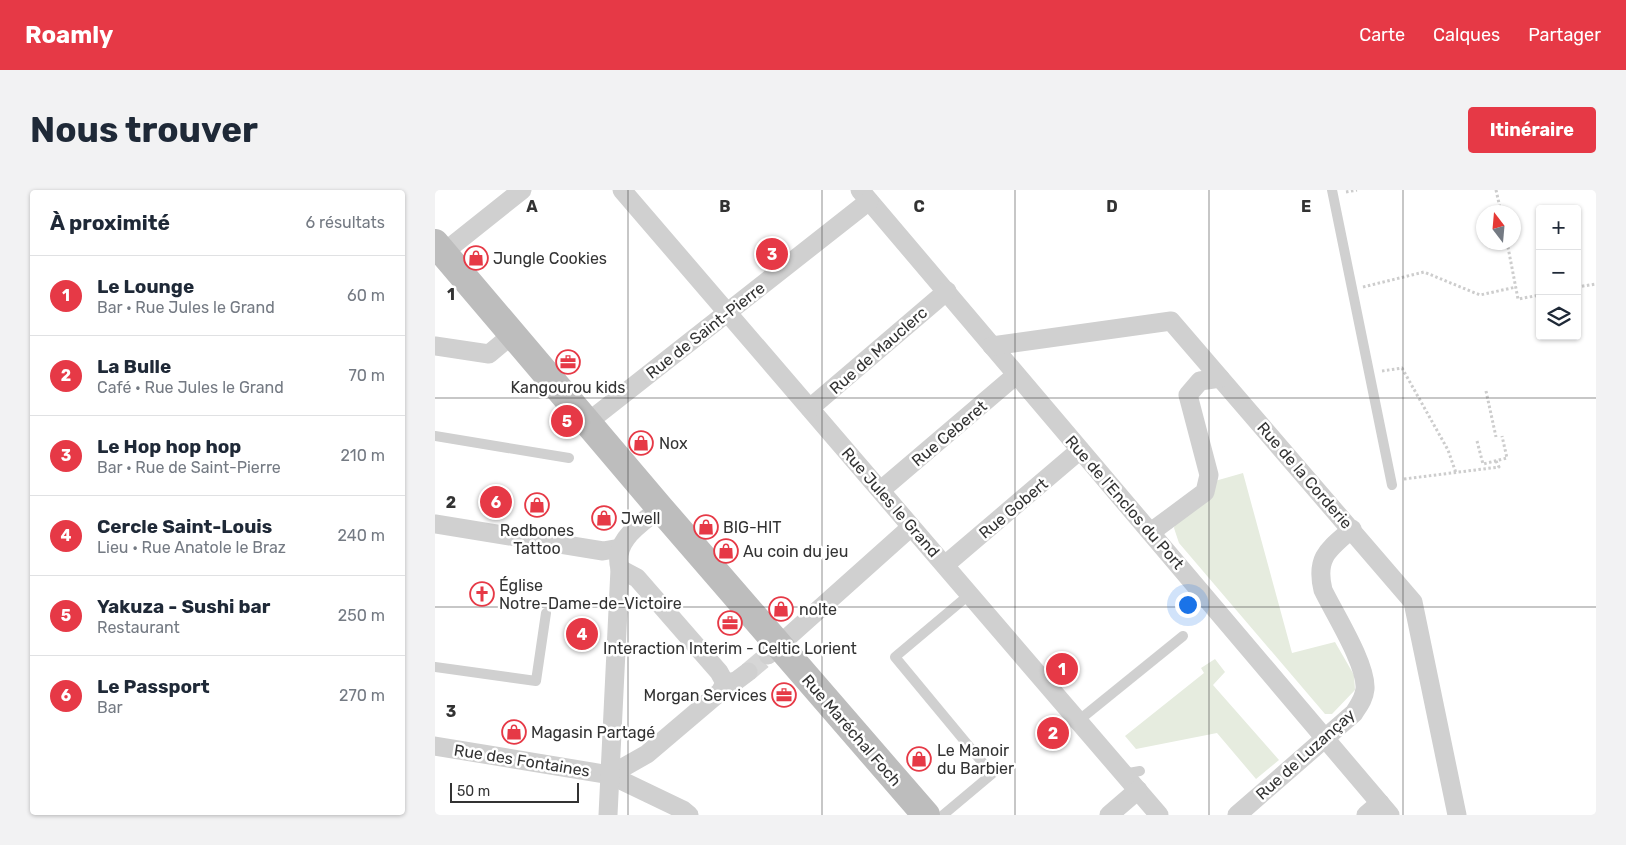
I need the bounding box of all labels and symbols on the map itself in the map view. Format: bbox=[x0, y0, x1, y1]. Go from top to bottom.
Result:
text: A bbox=[526, 197, 538, 216]
text: B bbox=[719, 197, 731, 216]
text: C bbox=[913, 197, 925, 216]
text: D bbox=[1106, 197, 1118, 216]
text: E bbox=[1301, 197, 1311, 216]
north arrow bbox=[1476, 205, 1521, 250]
pin: 3 bbox=[756, 235, 788, 273]
shop icon: Jungle Cookies bbox=[463, 245, 489, 271]
place label: Jungle Cookies bbox=[493, 249, 607, 268]
street label: Rue de Saint-Pierre bbox=[642, 278, 768, 383]
text: 1 bbox=[447, 285, 455, 304]
street label: Rue de Mauclerc bbox=[826, 303, 931, 398]
office icon: Kangourou kids bbox=[555, 349, 581, 375]
place label: Kangourou kids bbox=[511, 378, 625, 397]
street label: Rue Ceberet bbox=[908, 396, 991, 470]
pin: 5 bbox=[551, 402, 583, 440]
street label: Rue de la Corderie bbox=[1253, 418, 1356, 533]
shop icon: Nox bbox=[628, 430, 654, 456]
street label: Rue de l'Enclos du Port bbox=[1061, 432, 1188, 573]
place label: Nox bbox=[659, 434, 688, 453]
street label: Rue Jules le Grand bbox=[838, 444, 943, 561]
street label: Rue Gobert bbox=[975, 474, 1052, 543]
pin: 6 bbox=[480, 483, 512, 521]
shop icon: Redbones Tattoo bbox=[524, 492, 550, 518]
text: 2 bbox=[446, 493, 456, 512]
shop icon: Jwell bbox=[591, 505, 617, 531]
place label: Jwell bbox=[621, 509, 661, 528]
shop icon: BIG-HIT bbox=[693, 514, 719, 540]
place label: BIG-HIT bbox=[723, 518, 782, 537]
place label: Redbones Tattoo bbox=[500, 521, 574, 558]
shop icon: Au coin du jeu bbox=[713, 538, 739, 564]
place label: Au coin du jeu bbox=[743, 542, 848, 561]
place label: Église Notre-Dame-de-Victoire bbox=[499, 576, 682, 613]
church icon: Église Notre-Dame-de-Victoire bbox=[469, 581, 495, 607]
your location bbox=[1175, 592, 1201, 618]
shop icon: nolte bbox=[768, 596, 794, 622]
place label: nolte bbox=[799, 600, 837, 619]
office icon: Interaction Interim - Celtic Lorient bbox=[717, 610, 743, 636]
pin: 4 bbox=[566, 615, 598, 653]
place label: Interaction Interim - Celtic Lorient bbox=[603, 639, 857, 658]
pin: 1 bbox=[1046, 650, 1078, 688]
street label: Rue Maréchal Foch bbox=[798, 671, 905, 790]
office icon: Morgan Services bbox=[771, 682, 797, 708]
place label: Morgan Services bbox=[644, 686, 767, 705]
text: 3 bbox=[446, 702, 456, 721]
street label: Rue de Luzançay bbox=[1252, 705, 1359, 804]
pin: 2 bbox=[1037, 714, 1069, 752]
shop icon: Magasin Partagé bbox=[501, 719, 527, 745]
place label: Magasin Partagé bbox=[531, 723, 655, 742]
street label: Rue des Fontaines bbox=[453, 740, 591, 781]
place label: Le Manoir du Barbier bbox=[937, 741, 1014, 778]
shop icon: Le Manoir du Barbier bbox=[906, 746, 932, 772]
scale bar bbox=[450, 780, 579, 803]

